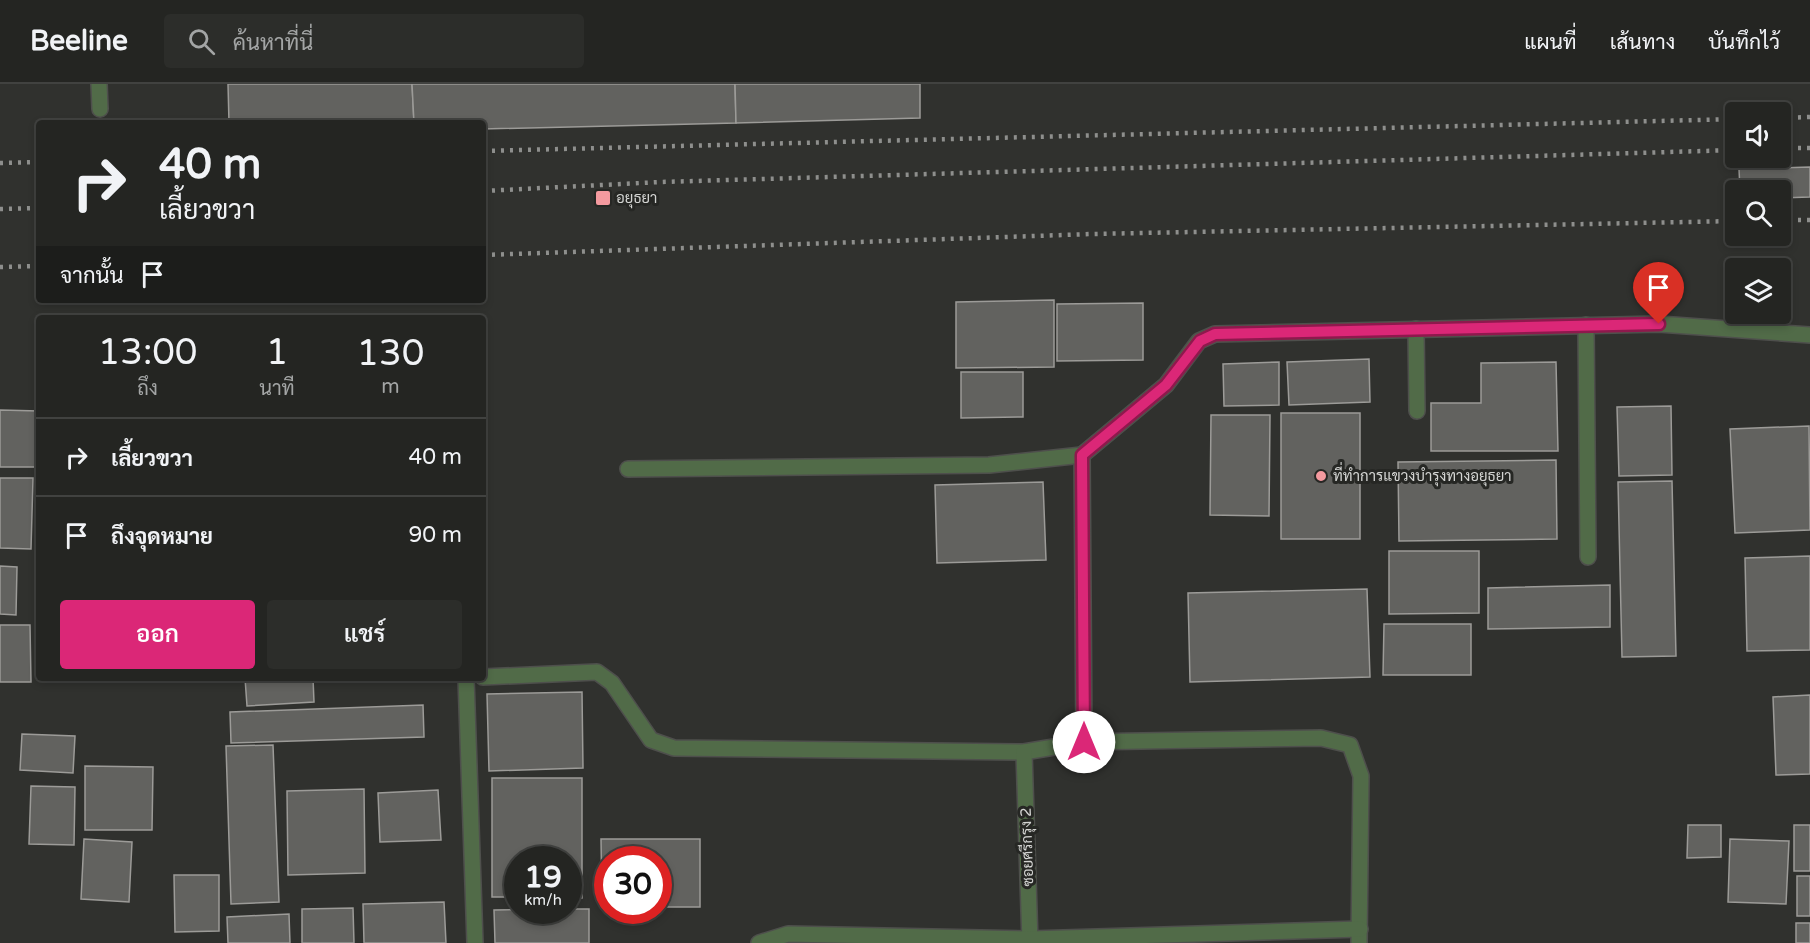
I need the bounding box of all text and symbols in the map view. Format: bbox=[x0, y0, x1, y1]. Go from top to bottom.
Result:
search box bbox=[164, 14, 584, 68]
text: Beeline bbox=[30, 24, 128, 58]
icon: search bbox=[185, 25, 218, 58]
text: ค้นหาที่นี่ bbox=[233, 30, 313, 56]
text: แผนที่ bbox=[1524, 30, 1577, 55]
text: เส้นทาง bbox=[1610, 30, 1675, 55]
text: บันทึกไว้ bbox=[1708, 30, 1780, 55]
map controls bbox=[1725, 102, 1791, 324]
button: sound bbox=[1725, 102, 1791, 168]
text: 40 m bbox=[159, 139, 261, 190]
icon: right bbox=[60, 144, 138, 222]
button: search bbox=[1725, 180, 1791, 246]
marker: อยุธยา bbox=[594, 189, 612, 207]
place label: อยุธยา bbox=[616, 189, 657, 209]
text: เลี้ยวขวา bbox=[159, 194, 255, 227]
icon: arrive bbox=[136, 258, 169, 291]
button: layers bbox=[1725, 258, 1791, 324]
pin bbox=[1633, 262, 1684, 324]
text: จากนั้น bbox=[60, 263, 124, 289]
icon: arrive bbox=[1642, 271, 1675, 304]
text: 13:00 bbox=[98, 331, 197, 374]
text: 1 bbox=[266, 331, 288, 374]
text: 130 bbox=[356, 332, 424, 375]
text: m bbox=[381, 375, 400, 399]
text: ถึง bbox=[137, 377, 158, 401]
text: นาที bbox=[259, 377, 295, 401]
icon: right bbox=[60, 441, 93, 474]
text: 40 m bbox=[408, 444, 462, 470]
text: เลี้ยวขวา bbox=[111, 446, 193, 472]
place label: ที่ทำการแขวงบำรุงทางอยุธยา bbox=[1333, 461, 1512, 487]
marker: ที่ทำการแขวงบำรุงทางอยุธยา bbox=[1314, 469, 1328, 483]
icon: arrive bbox=[60, 519, 93, 552]
text: 90 m bbox=[408, 522, 462, 548]
text: ถึงจุดหมาย bbox=[111, 524, 213, 550]
button: ออก bbox=[60, 600, 255, 669]
button: แชร์ bbox=[267, 600, 462, 669]
position arrow bbox=[1052, 710, 1116, 774]
street label: ซอยศรีกรุง 2 bbox=[1016, 807, 1039, 887]
speed limit sign: 30 bbox=[594, 846, 672, 924]
text: 19 bbox=[524, 859, 562, 896]
text: km/h bbox=[524, 891, 562, 909]

